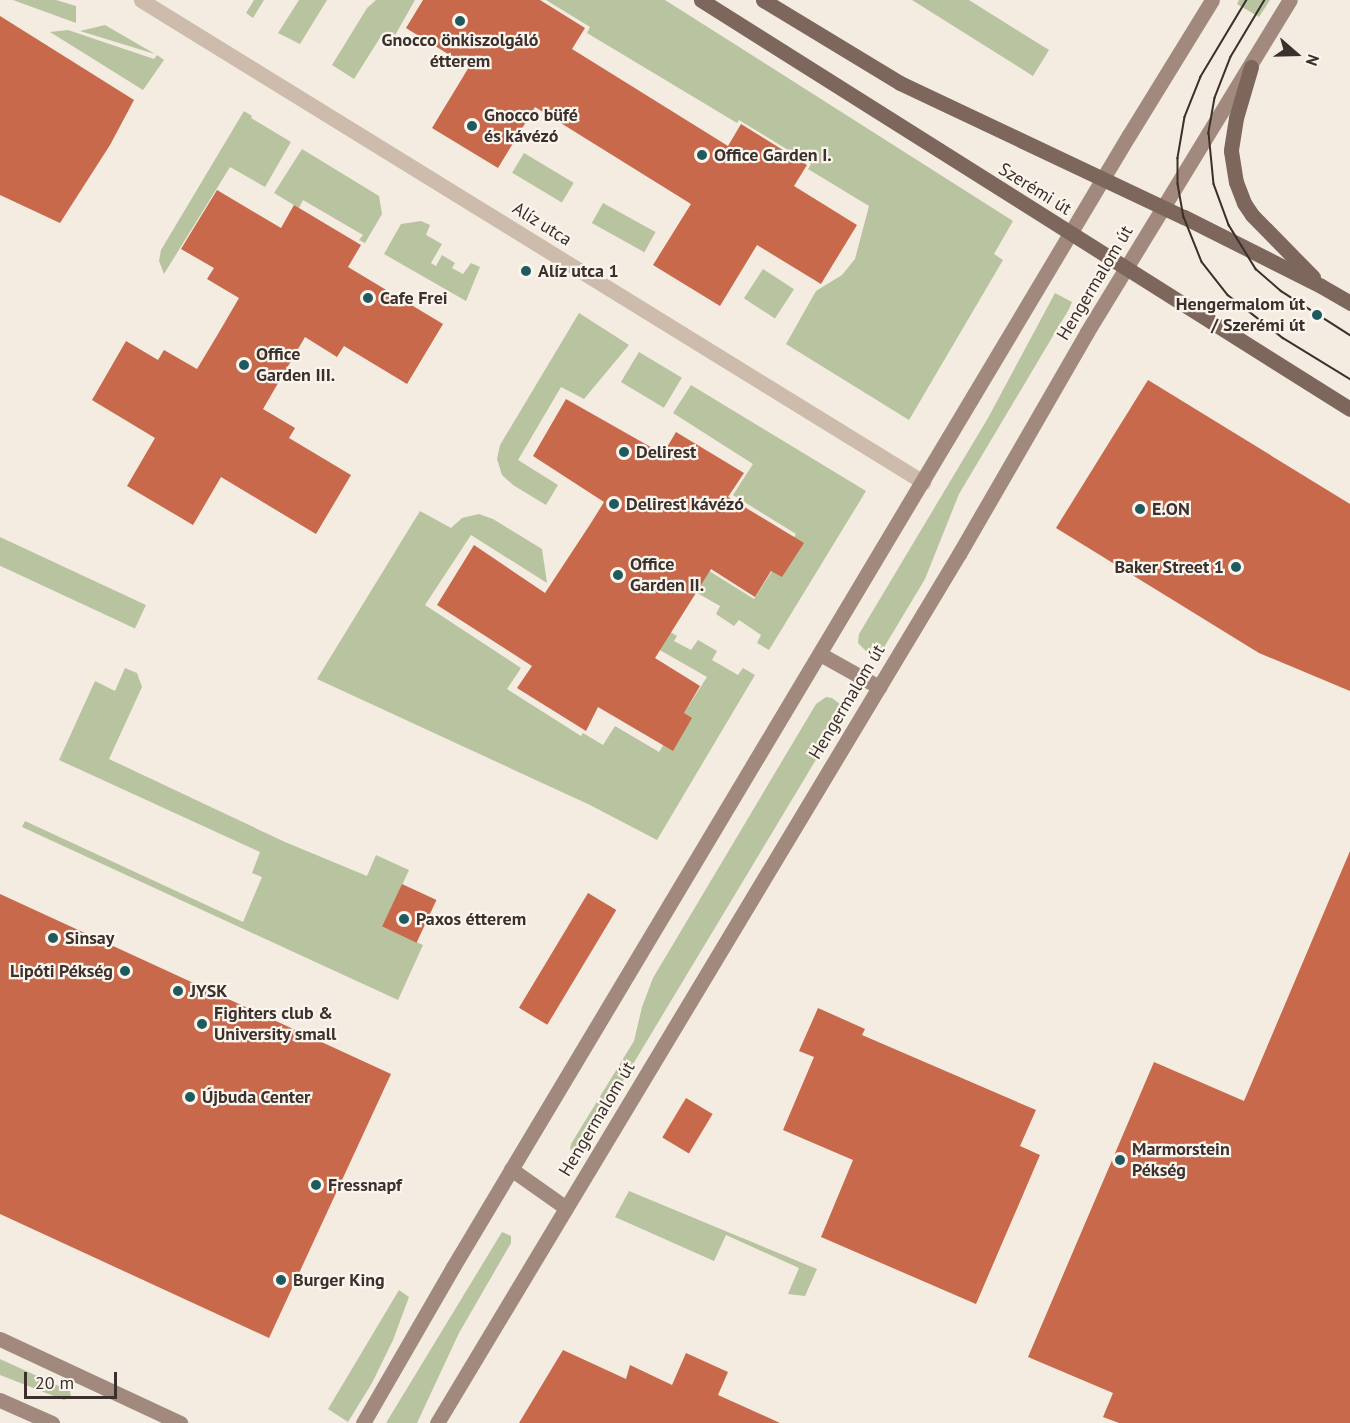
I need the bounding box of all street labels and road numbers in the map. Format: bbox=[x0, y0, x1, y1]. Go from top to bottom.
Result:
street label: Szerémi út bbox=[995, 158, 1075, 220]
street label: Alíz utca bbox=[508, 197, 576, 251]
street label: Hengermalom út bbox=[1052, 222, 1138, 344]
street label: Hengermalom út bbox=[804, 641, 890, 763]
street label: Hengermalom út bbox=[554, 1058, 640, 1180]

